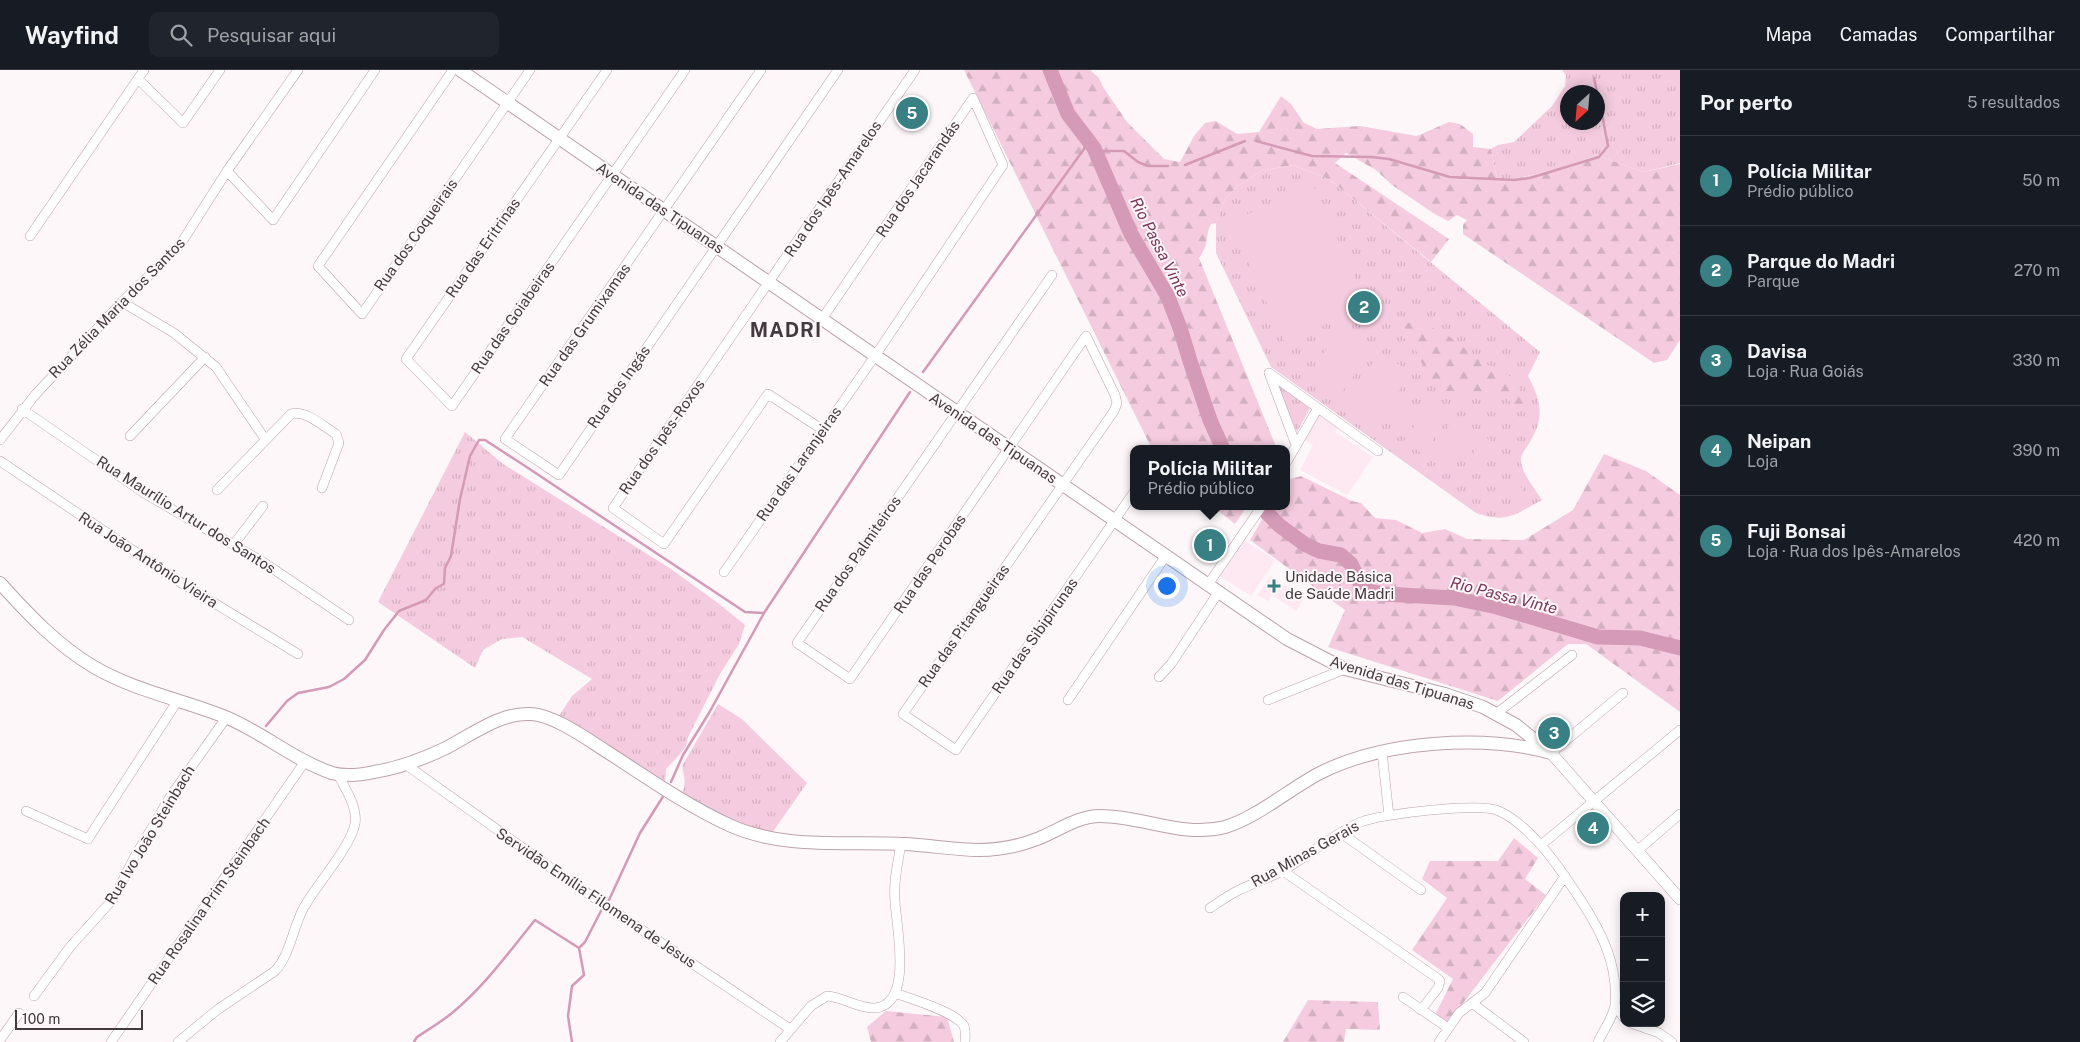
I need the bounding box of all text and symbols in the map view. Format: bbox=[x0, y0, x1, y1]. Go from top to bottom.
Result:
search box bbox=[149, 12, 499, 57]
text: Wayfind bbox=[25, 21, 119, 49]
icon: search bbox=[167, 21, 195, 49]
text: Pesquisar aqui bbox=[207, 24, 336, 46]
text: Mapa bbox=[1765, 24, 1812, 45]
text: Camadas bbox=[1840, 24, 1917, 45]
text: Compartilhar bbox=[1945, 24, 2055, 45]
north arrow bbox=[1560, 85, 1605, 130]
text: Por perto bbox=[1700, 90, 1793, 115]
text: 5 resultados bbox=[1967, 93, 2060, 112]
pin: 5 bbox=[896, 94, 928, 132]
street label: Rua dos Ipês-Amarelos bbox=[781, 117, 884, 260]
street label: Rua dos Jacarandás bbox=[872, 117, 963, 240]
street label: Avenida das Tipuanas bbox=[593, 159, 727, 257]
text: Polícia Militar bbox=[1747, 160, 1872, 182]
text: 1 bbox=[1713, 171, 1719, 190]
text: 50 m bbox=[2022, 171, 2060, 190]
street label: Rua dos Coqueirais bbox=[370, 175, 461, 294]
text: Prédio público bbox=[1747, 182, 1854, 201]
water label: Rio Passa Vinte bbox=[1126, 194, 1193, 301]
street label: Rua das Eritrinas bbox=[442, 195, 523, 301]
street label: Rua Zélia Maria dos Santos bbox=[45, 234, 188, 381]
text: Parque do Madri bbox=[1747, 250, 1895, 272]
street label: Rua das Goiabeiras bbox=[467, 258, 558, 377]
street label: Rua das Grumixamas bbox=[536, 260, 634, 390]
text: 2 bbox=[1711, 261, 1721, 280]
text: 270 m bbox=[2014, 261, 2060, 280]
text: Parque bbox=[1747, 272, 1800, 291]
pin: 2 bbox=[1348, 288, 1380, 326]
district label: MADRI bbox=[750, 318, 822, 342]
text: Davisa bbox=[1747, 340, 1807, 362]
street label: Rua dos Ingás bbox=[584, 342, 653, 431]
text: 3 bbox=[1711, 351, 1721, 370]
text: 330 m bbox=[2013, 351, 2060, 370]
text: Loja · Rua Goiás bbox=[1747, 362, 1864, 381]
street label: Rua dos Ipês-Roxos bbox=[615, 376, 708, 498]
street label: Avenida das Tipuanas bbox=[926, 389, 1060, 487]
street label: Rua das Laranjeiras bbox=[753, 403, 844, 524]
text: Neipan bbox=[1747, 430, 1811, 452]
text: 4 bbox=[1711, 441, 1721, 460]
text: 390 m bbox=[2013, 441, 2060, 460]
popup bbox=[1130, 445, 1290, 510]
street label: Rua Maurílio Artur dos Santos bbox=[94, 452, 279, 577]
text: Loja bbox=[1747, 452, 1778, 471]
text: Polícia Militar bbox=[1148, 457, 1272, 479]
text: Prédio público bbox=[1148, 479, 1254, 498]
street label: Rua dos Palmiteiros bbox=[811, 492, 904, 615]
street label: Rua João Antônio Vieira bbox=[76, 508, 221, 611]
street label: Rua das Perobas bbox=[890, 511, 969, 616]
text: Fuji Bonsai bbox=[1747, 520, 1846, 542]
pin: 1 bbox=[1194, 526, 1226, 564]
text: 5 bbox=[1711, 531, 1721, 550]
text: 420 m bbox=[2013, 531, 2060, 550]
text: Loja · Rua dos Ipês-Amarelos bbox=[1747, 542, 1960, 561]
street label: Rua das Pitangueiras bbox=[915, 561, 1013, 691]
place label: Unidade Básica de Saúde Madri bbox=[1285, 568, 1394, 602]
your location bbox=[1154, 573, 1180, 599]
water label: Rio Passa Vinte bbox=[1448, 573, 1560, 618]
street label: Rua das Sibipirunas bbox=[988, 575, 1081, 697]
marker: Unidade Básica de Saúde Madri bbox=[1267, 579, 1281, 593]
street label: Avenida das Tipuanas bbox=[1328, 652, 1476, 713]
pin: 3 bbox=[1538, 714, 1570, 752]
street label: Rua Ivo João Steinbach bbox=[101, 762, 198, 907]
pin: 4 bbox=[1577, 809, 1609, 847]
street label: Rua Rosalina Prim Steinbach bbox=[144, 814, 273, 987]
street label: Rua Minas Gerais bbox=[1248, 817, 1362, 890]
street label: Servidão Emília Filomena de Jesus bbox=[493, 824, 699, 971]
map controls bbox=[1620, 892, 1665, 1027]
button: + bbox=[1620, 892, 1665, 937]
button: − bbox=[1620, 937, 1665, 982]
button: layers bbox=[1620, 982, 1665, 1027]
scale bar bbox=[15, 1007, 142, 1030]
text: 100 m bbox=[22, 1011, 60, 1027]

